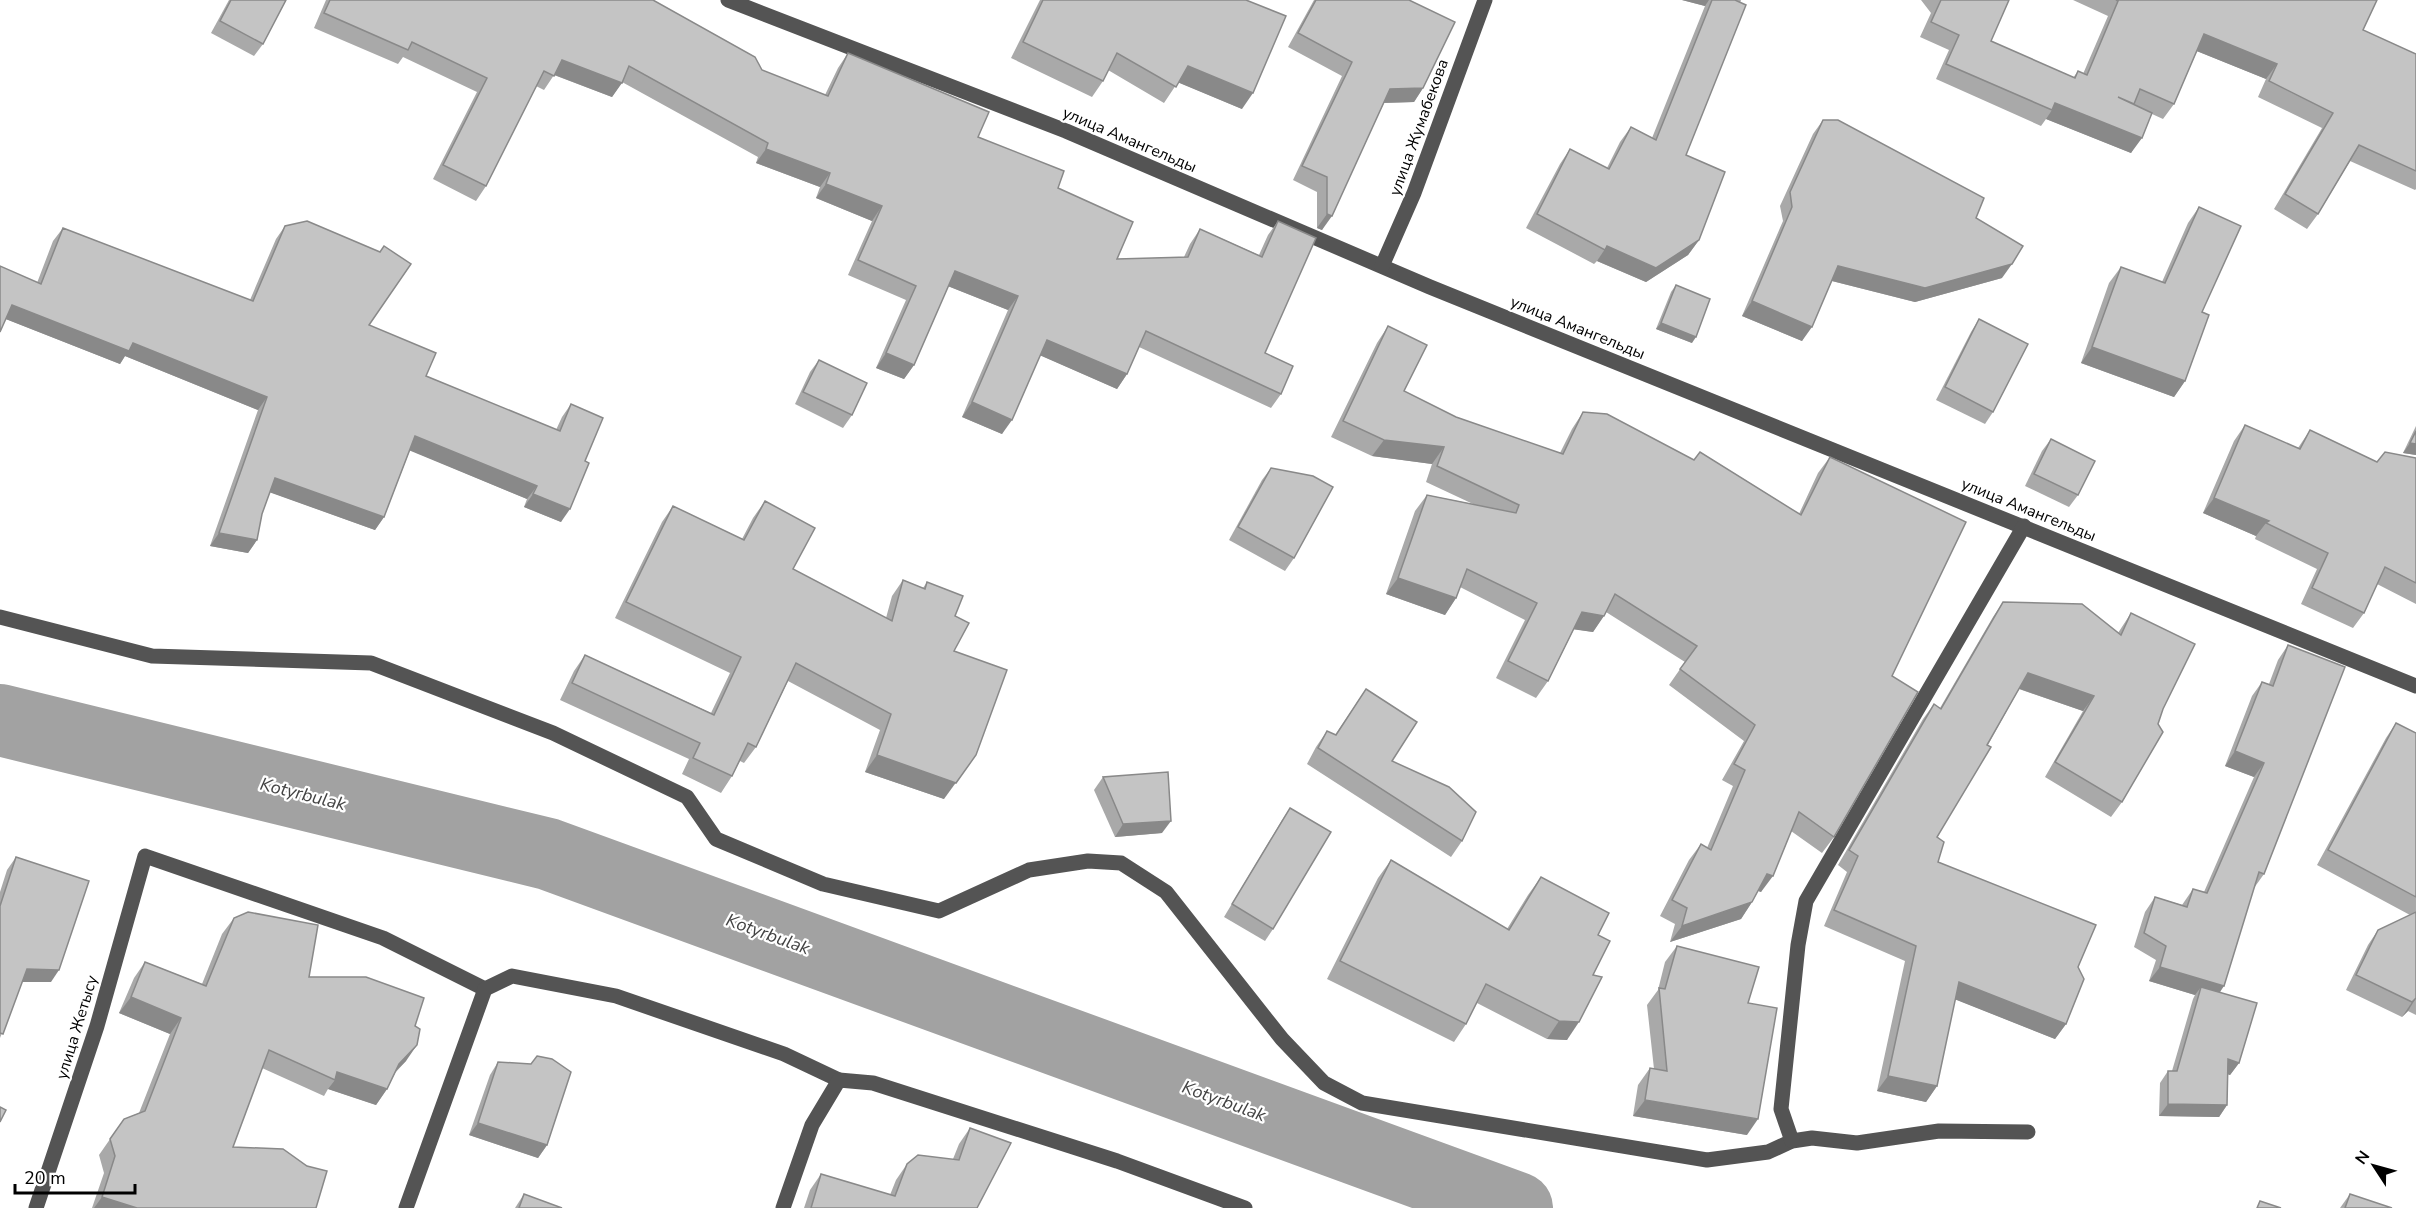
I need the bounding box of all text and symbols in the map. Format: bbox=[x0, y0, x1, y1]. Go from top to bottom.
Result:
street label: улица Жумабекова bbox=[1384, 56, 1454, 199]
street label: улица Амангельды bbox=[1059, 102, 1200, 178]
street label: улица Амангельды bbox=[1507, 291, 1648, 365]
street label: улица Амангельды bbox=[1958, 473, 2099, 547]
water label: Kotyrbulak bbox=[258, 772, 349, 816]
water label: Kotyrbulak bbox=[723, 908, 814, 961]
street label: улица Жетысу bbox=[51, 972, 103, 1082]
water label: Kotyrbulak bbox=[1179, 1075, 1270, 1128]
north arrow bbox=[2344, 1136, 2404, 1196]
text: N bbox=[2350, 1146, 2375, 1169]
scale bar bbox=[15, 1157, 135, 1195]
text: 20 m bbox=[24, 1166, 66, 1190]

